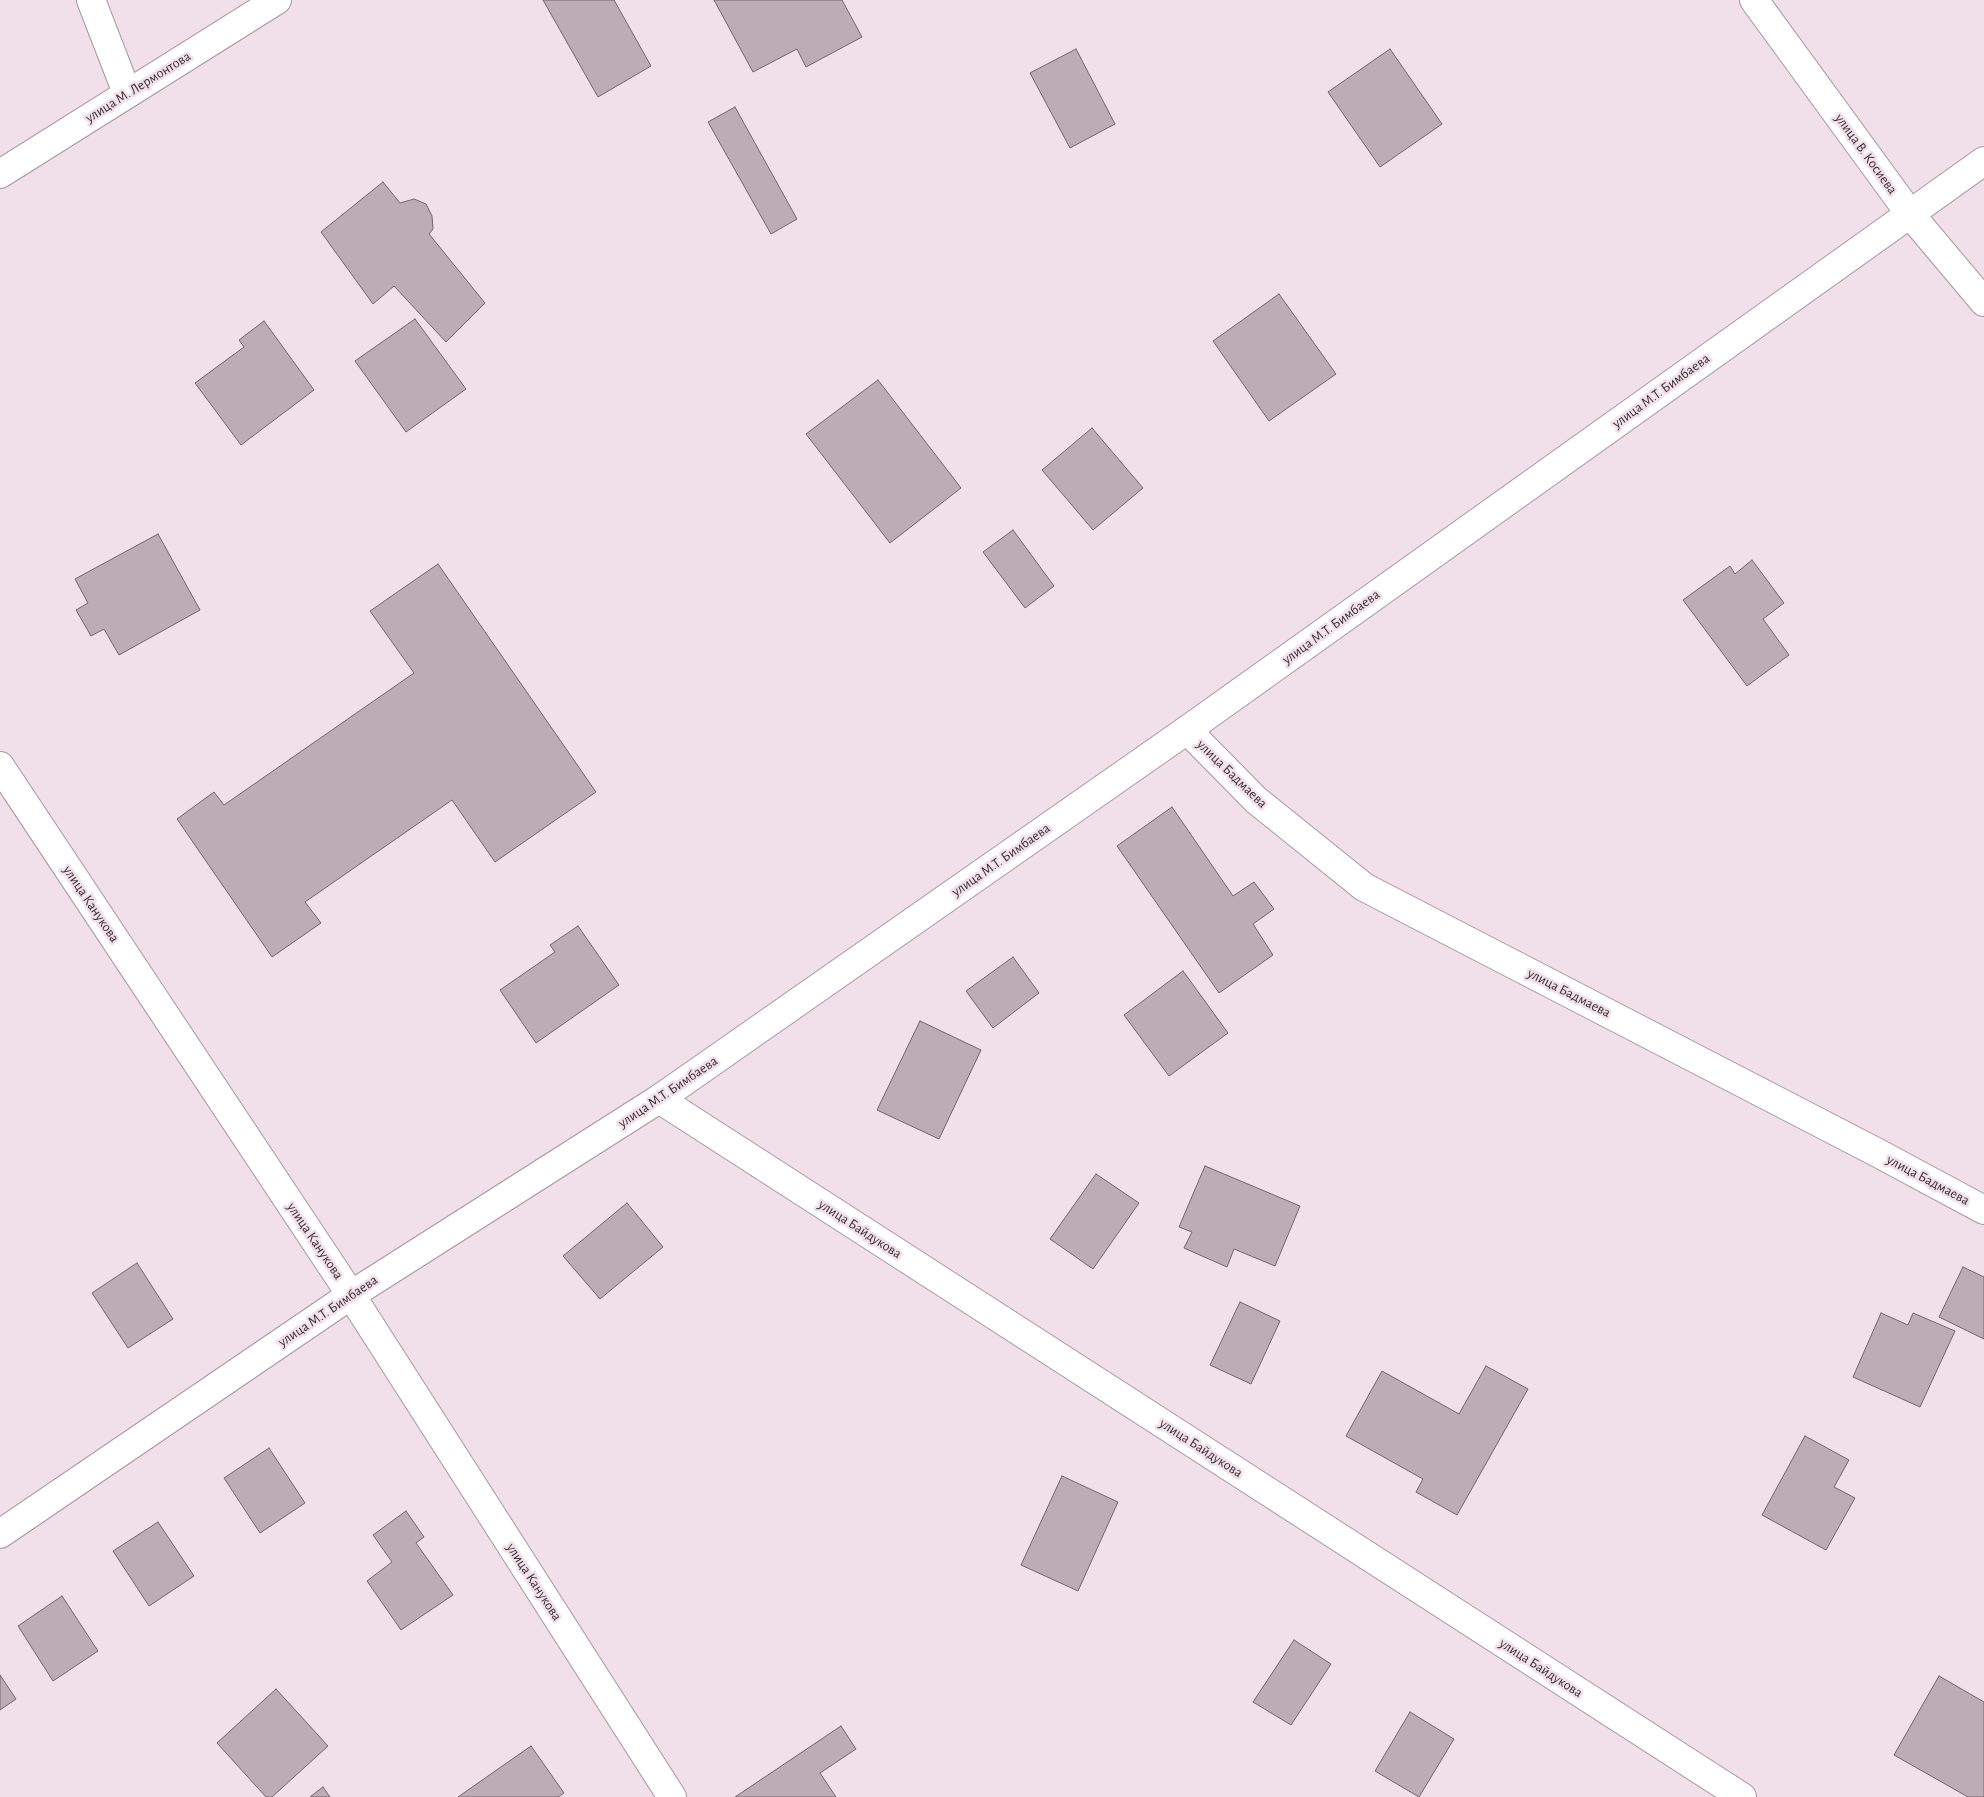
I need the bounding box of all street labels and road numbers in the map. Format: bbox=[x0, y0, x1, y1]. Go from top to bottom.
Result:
street label: улица М. Лермонтова bbox=[82, 48, 194, 126]
street label: улица В. Косиева bbox=[1831, 110, 1901, 198]
street label: улица М.Т. Бимбаева bbox=[1609, 350, 1713, 432]
street label: улица М.Т. Бимбаева bbox=[1279, 586, 1383, 668]
street label: улица Бадмаева bbox=[1193, 736, 1271, 812]
street label: улица М.Т. Бимбаева bbox=[949, 820, 1053, 900]
street label: улица Канукова bbox=[59, 862, 123, 946]
street label: улица Бадмаева bbox=[1525, 965, 1613, 1021]
street label: улица М.Т. Бимбаева bbox=[615, 1052, 721, 1132]
street label: улица Бадмаева bbox=[1884, 1151, 1972, 1209]
street label: улица Байдукова bbox=[815, 1196, 905, 1262]
street label: улица Канукова bbox=[283, 1199, 347, 1283]
street label: улица М.Т. Бимбаева bbox=[275, 1271, 381, 1351]
street label: улица Байдукова bbox=[1156, 1415, 1246, 1481]
street label: улица Канукова bbox=[503, 1540, 565, 1624]
street label: улица Байдукова bbox=[1496, 1635, 1586, 1701]

